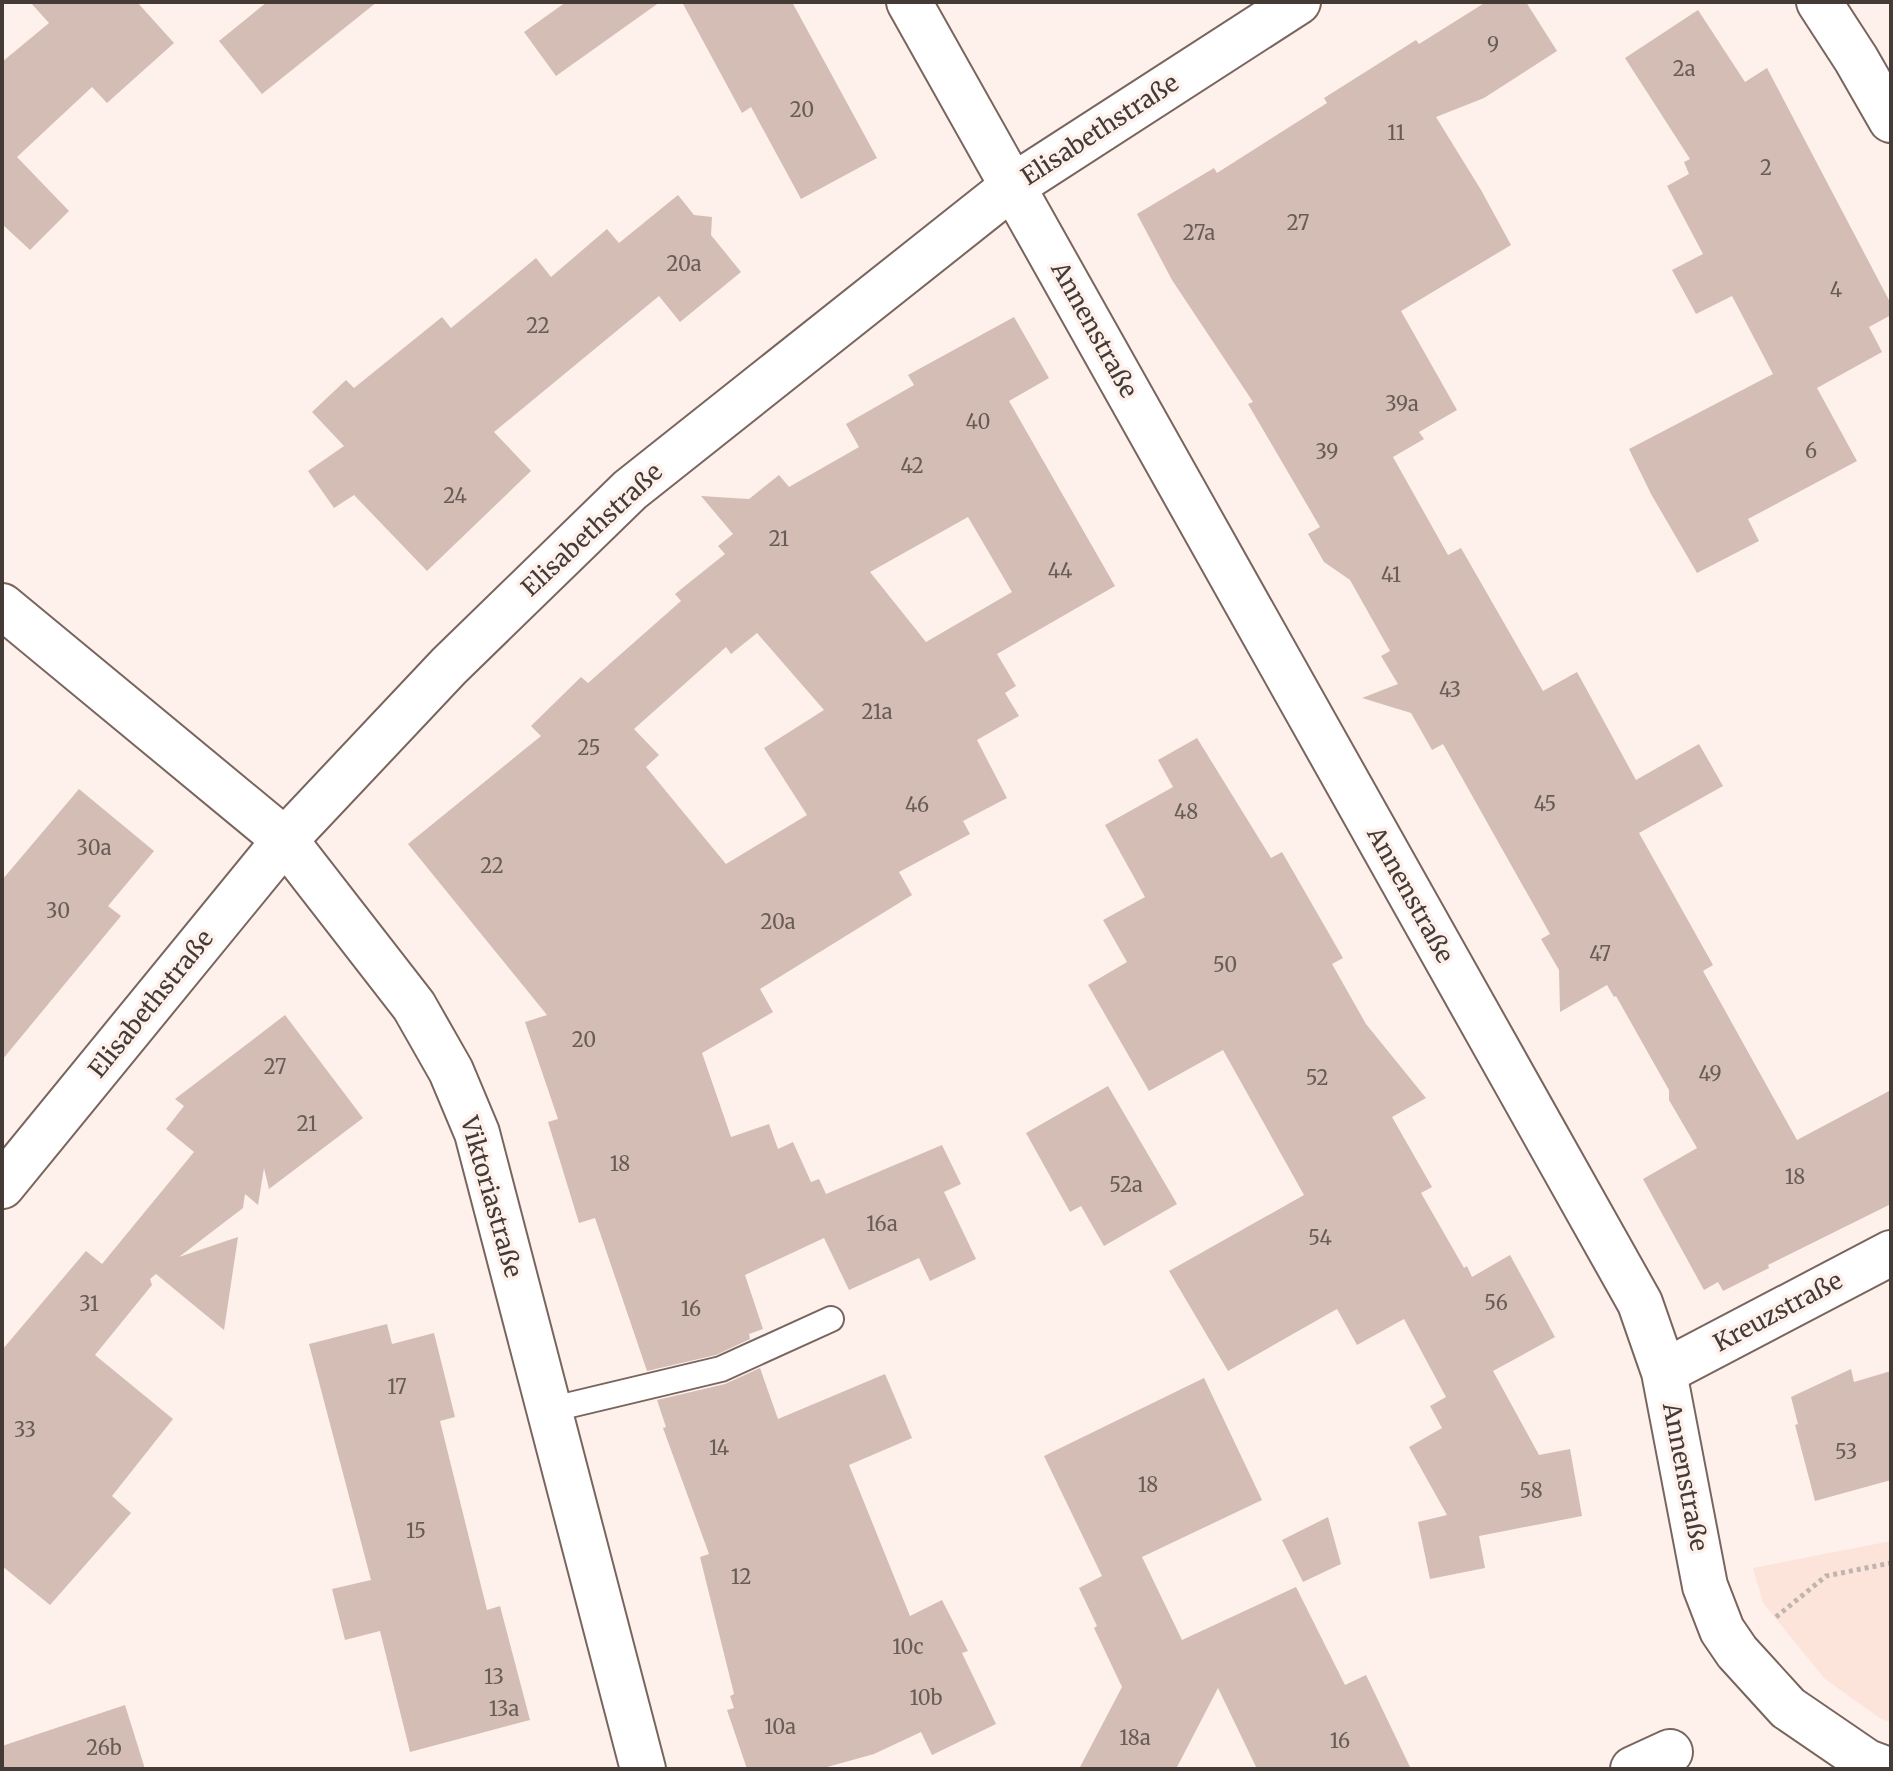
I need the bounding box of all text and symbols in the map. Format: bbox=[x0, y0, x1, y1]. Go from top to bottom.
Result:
house number: 9 bbox=[1487, 32, 1499, 57]
house number: 2a bbox=[1673, 56, 1696, 81]
street label: Elisabethstraße bbox=[1015, 67, 1184, 192]
house number: 20 bbox=[790, 97, 814, 122]
house number: 11 bbox=[1387, 120, 1405, 145]
house number: 2 bbox=[1760, 155, 1772, 180]
house number: 27 bbox=[1287, 210, 1309, 235]
house number: 27a bbox=[1183, 220, 1216, 245]
house number: 20a bbox=[666, 251, 702, 276]
street label: Annenstraße bbox=[1044, 256, 1144, 403]
house number: 4 bbox=[1830, 277, 1842, 302]
house number: 22 bbox=[526, 313, 550, 338]
house number: 39a bbox=[1385, 391, 1419, 416]
house number: 40 bbox=[966, 409, 990, 434]
house number: 6 bbox=[1805, 438, 1817, 463]
house number: 39 bbox=[1316, 439, 1338, 464]
house number: 42 bbox=[900, 453, 924, 478]
street label: Elisabethstraße bbox=[515, 456, 669, 603]
house number: 24 bbox=[443, 483, 467, 508]
house number: 21 bbox=[769, 526, 789, 551]
house number: 44 bbox=[1048, 558, 1072, 583]
house number: 41 bbox=[1381, 562, 1401, 587]
house number: 43 bbox=[1439, 677, 1461, 702]
house number: 21a bbox=[862, 699, 893, 724]
house number: 25 bbox=[578, 735, 600, 760]
house number: 45 bbox=[1534, 791, 1556, 816]
house number: 46 bbox=[905, 792, 929, 817]
house number: 48 bbox=[1174, 799, 1198, 824]
street label: Annenstraße bbox=[1360, 821, 1460, 968]
house number: 30a bbox=[77, 835, 112, 860]
house number: 22 bbox=[480, 853, 504, 878]
house number: 30 bbox=[46, 898, 70, 923]
house number: 20a bbox=[760, 909, 796, 934]
street label: Elisabethstraße bbox=[81, 923, 220, 1084]
house number: 47 bbox=[1589, 941, 1611, 966]
house number: 50 bbox=[1213, 952, 1237, 977]
house number: 20 bbox=[572, 1027, 596, 1052]
house number: 27 bbox=[264, 1054, 286, 1079]
house number: 49 bbox=[1698, 1061, 1722, 1086]
house number: 52 bbox=[1306, 1065, 1328, 1090]
house number: 21 bbox=[297, 1111, 317, 1136]
street label: Viktoriastraße bbox=[453, 1112, 529, 1281]
house number: 18 bbox=[610, 1151, 630, 1176]
house number: 18 bbox=[1785, 1164, 1805, 1189]
house number: 52a bbox=[1109, 1172, 1143, 1197]
house number: 16a bbox=[866, 1211, 898, 1236]
house number: 54 bbox=[1308, 1225, 1332, 1250]
street label: Kreuzstraße bbox=[1708, 1265, 1847, 1358]
house number: 56 bbox=[1484, 1290, 1508, 1315]
house number: 31 bbox=[79, 1291, 99, 1316]
house number: 16 bbox=[681, 1296, 701, 1321]
house number: 17 bbox=[387, 1374, 407, 1399]
street label: Annenstraße bbox=[1656, 1399, 1715, 1554]
house number: 33 bbox=[14, 1417, 36, 1442]
house number: 14 bbox=[709, 1435, 729, 1460]
house number: 53 bbox=[1835, 1439, 1857, 1464]
house number: 18 bbox=[1138, 1472, 1158, 1497]
house number: 58 bbox=[1519, 1478, 1543, 1503]
house number: 15 bbox=[406, 1518, 426, 1543]
house number: 12 bbox=[731, 1564, 751, 1589]
house number: 10c bbox=[892, 1634, 924, 1659]
house number: 13 bbox=[484, 1664, 504, 1689]
house number: 10b bbox=[909, 1685, 943, 1710]
house number: 13a bbox=[489, 1696, 520, 1721]
house number: 10a bbox=[764, 1714, 796, 1739]
house number: 18a bbox=[1119, 1725, 1151, 1750]
house number: 16 bbox=[1330, 1728, 1350, 1753]
house number: 26b bbox=[86, 1735, 122, 1760]

